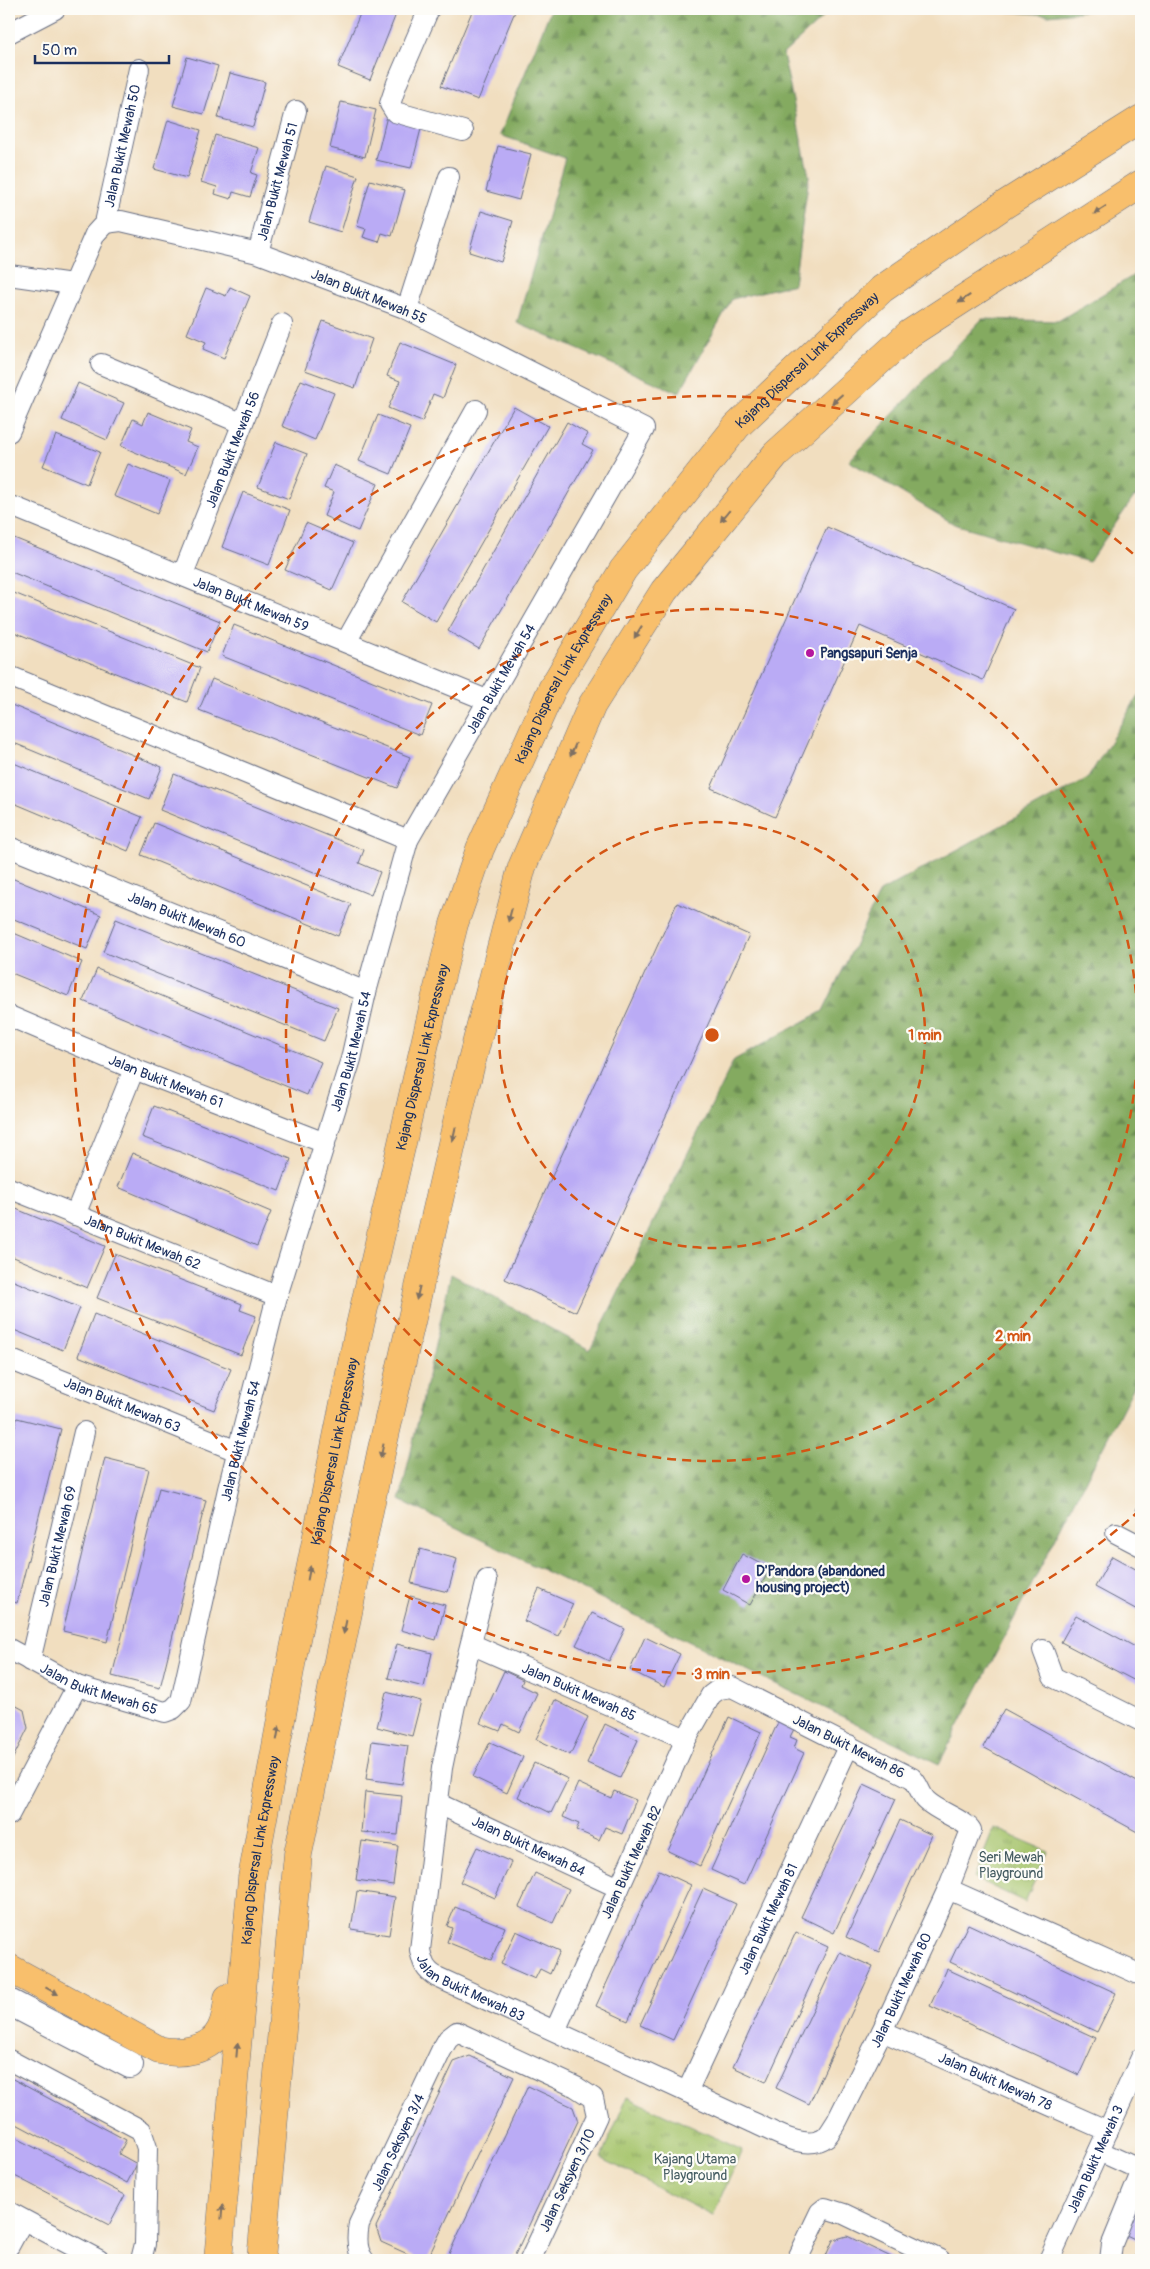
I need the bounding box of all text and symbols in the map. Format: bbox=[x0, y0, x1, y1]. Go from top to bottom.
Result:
scale bar bbox=[35, 32, 169, 64]
text: 50 m bbox=[42, 41, 77, 60]
street label: Jalan Bukit Mewah 50 bbox=[101, 83, 144, 209]
street label: Jalan Bukit Mewah 51 bbox=[254, 121, 302, 242]
one-way arrow bbox=[1094, 206, 1107, 215]
street label: Jalan Bukit Mewah 55 bbox=[308, 265, 429, 327]
street label: Kajang Dispersal Link Expressway bbox=[732, 289, 882, 432]
one-way arrow bbox=[957, 294, 970, 303]
street label: Jalan Bukit Mewah 56 bbox=[202, 389, 264, 510]
one-way arrow bbox=[831, 393, 843, 405]
one-way arrow bbox=[719, 509, 730, 522]
street label: Jalan Bukit Mewah 59 bbox=[191, 573, 311, 635]
street label: Kajang Dispersal Link Expressway bbox=[511, 591, 616, 767]
street label: Jalan Bukit Mewah 54 bbox=[463, 621, 539, 737]
one-way arrow bbox=[633, 626, 642, 639]
place label: Pangsapuri Senja bbox=[820, 645, 918, 662]
marker: Pangsapuri Senja bbox=[804, 647, 816, 659]
one-way arrow bbox=[568, 743, 576, 757]
street label: Jalan Bukit Mewah 60 bbox=[125, 888, 248, 951]
one-way arrow bbox=[505, 907, 513, 922]
street label: Kajang Dispersal Link Expressway bbox=[393, 962, 453, 1152]
street label: Jalan Bukit Mewah 54 bbox=[327, 990, 375, 1114]
centre of rings bbox=[703, 1026, 721, 1044]
text: 1 min bbox=[908, 1026, 942, 1045]
street label: Jalan Bukit Mewah 61 bbox=[106, 1051, 226, 1112]
one-way arrow bbox=[450, 1127, 458, 1142]
street label: Jalan Bukit Mewah 62 bbox=[82, 1211, 203, 1273]
one-way arrow bbox=[414, 1285, 422, 1300]
text: 2 min bbox=[995, 1327, 1031, 1346]
street label: Kajang Dispersal Link Expressway bbox=[307, 1356, 362, 1547]
street label: Jalan Bukit Mewah 63 bbox=[61, 1374, 183, 1436]
street label: Jalan Bukit Mewah 54 bbox=[218, 1379, 264, 1503]
one-way arrow bbox=[377, 1444, 385, 1460]
street label: Jalan Bukit Mewah 69 bbox=[35, 1484, 80, 1608]
place label: D'Pandora (abandoned housing project) bbox=[756, 1563, 885, 1596]
one-way arrow bbox=[305, 1566, 313, 1581]
marker: D'Pandora (abandoned housing project) bbox=[740, 1573, 752, 1585]
one-way arrow bbox=[341, 1620, 349, 1635]
street label: Jalan Bukit Mewah 65 bbox=[37, 1660, 159, 1718]
street label: Jalan Bukit Mewah 85 bbox=[519, 1660, 638, 1725]
text: 3 min bbox=[694, 1665, 730, 1684]
street label: Jalan Bukit Mewah 86 bbox=[790, 1711, 908, 1782]
one-way arrow bbox=[275, 1725, 283, 1741]
street label: Kajang Dispersal Link Expressway bbox=[238, 1755, 283, 1946]
street label: Jalan Bukit Mewah 82 bbox=[598, 1803, 665, 1922]
street label: Jalan Bukit Mewah 84 bbox=[469, 1813, 588, 1880]
park label: Seri Mewah Playground bbox=[978, 1849, 1044, 1882]
street label: Jalan Bukit Mewah 81 bbox=[735, 1861, 802, 1977]
street label: Jalan Bukit Mewah 80 bbox=[867, 1930, 935, 2051]
street label: Jalan Bukit Mewah 83 bbox=[413, 1953, 527, 2025]
one-way arrow bbox=[44, 1987, 59, 1995]
one-way arrow bbox=[233, 2042, 241, 2058]
street label: Jalan Bukit Mewah 78 bbox=[936, 2049, 1055, 2114]
street label: Jalan Seksyen 3/4 bbox=[368, 2091, 428, 2194]
street label: Jalan Bukit Mewah 3 bbox=[1064, 2103, 1127, 2216]
street label: Jalan Seksyen 3/10 bbox=[536, 2126, 599, 2235]
park label: Kajang Utama Playground bbox=[654, 2151, 736, 2184]
one-way arrow bbox=[218, 2203, 226, 2219]

